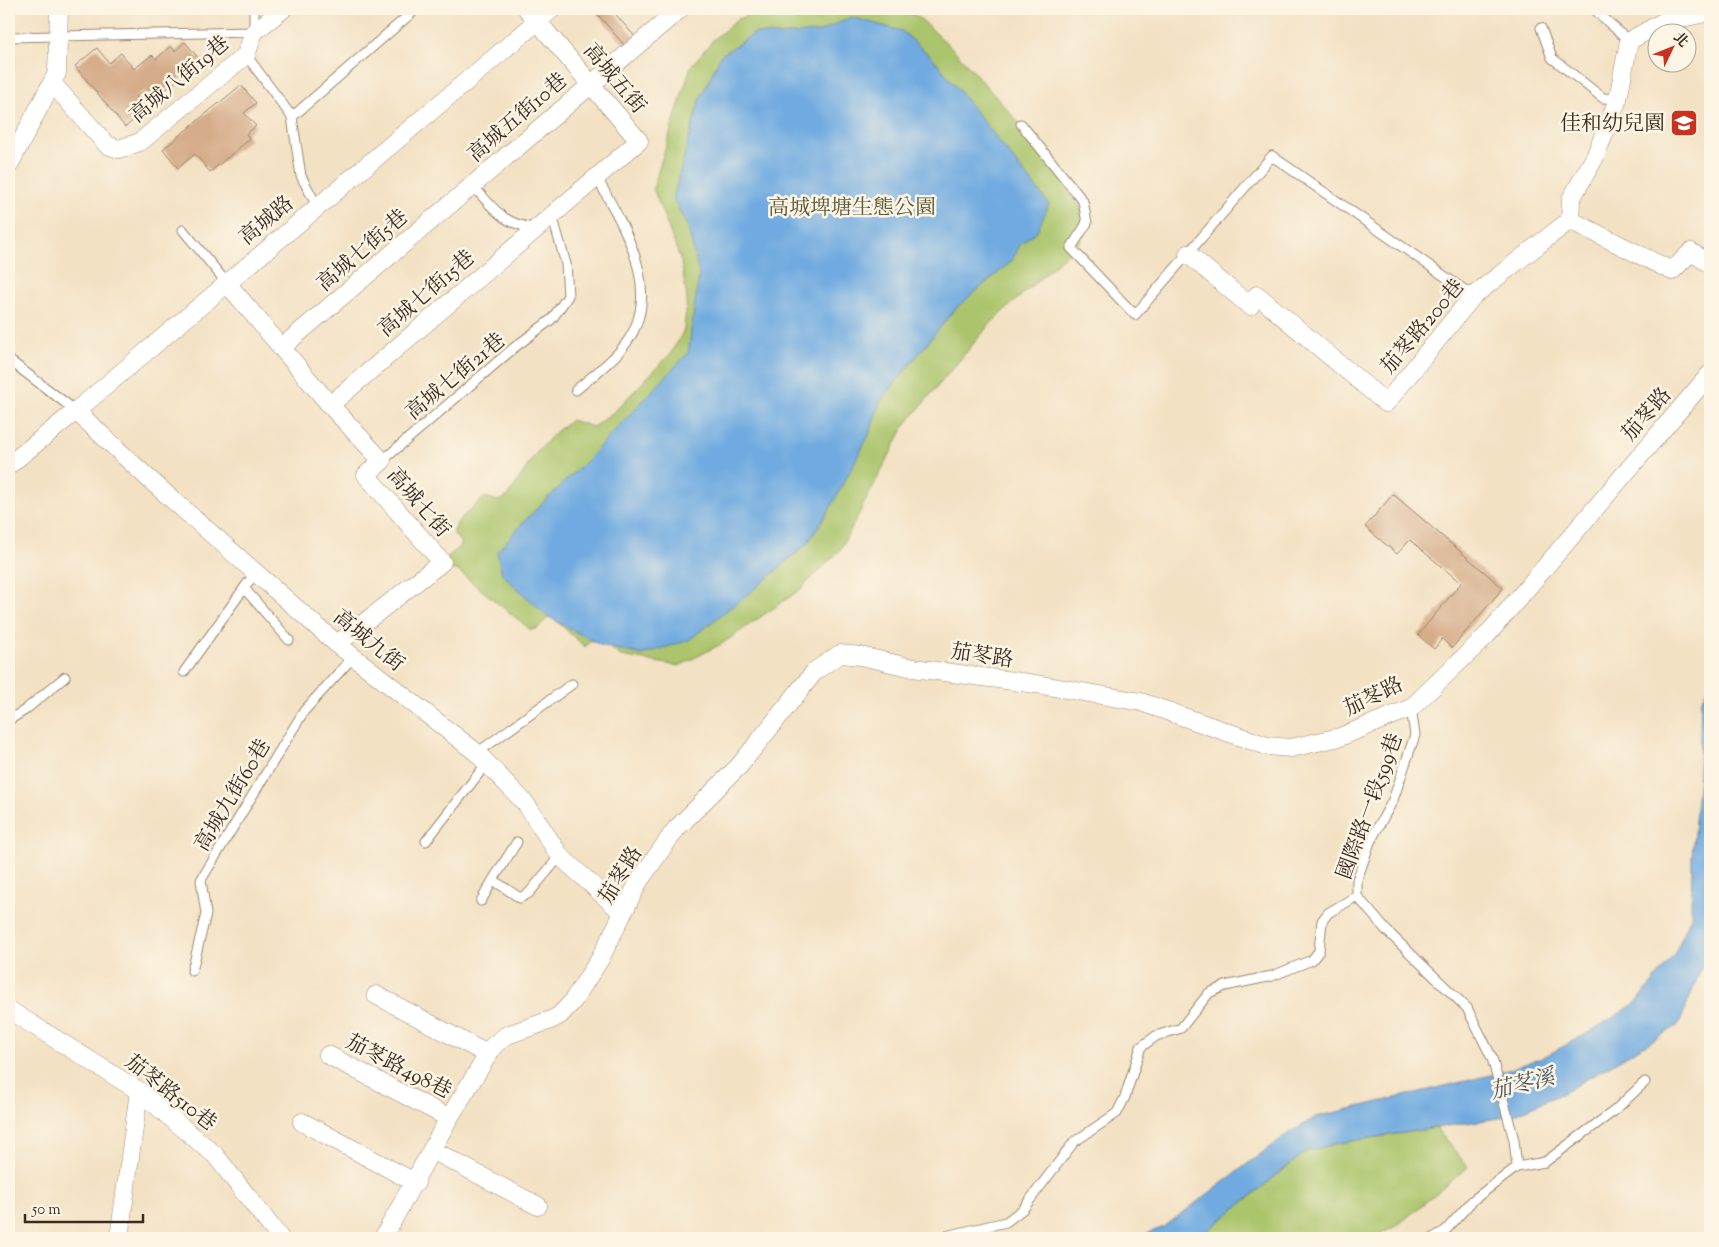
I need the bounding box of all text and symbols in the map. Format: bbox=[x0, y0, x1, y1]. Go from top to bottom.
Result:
north arrow bbox=[1646, 22, 1696, 72]
text: 北 bbox=[1668, 29, 1692, 52]
street label: 高城八街19巷 bbox=[124, 30, 237, 131]
street label: 高城五街 bbox=[575, 37, 652, 121]
street label: 高城五街10巷 bbox=[462, 67, 575, 170]
school or university icon: 佳和幼兒園 bbox=[1669, 108, 1699, 138]
place label: 佳和幼兒園 bbox=[1560, 110, 1665, 140]
street label: 高城路 bbox=[234, 190, 301, 253]
park label: 高城埤塘生態公園 bbox=[768, 194, 936, 224]
street label: 高城七街5巷 bbox=[311, 203, 415, 300]
street label: 高城七街15巷 bbox=[372, 244, 482, 345]
street label: 茄苳路200巷 bbox=[1375, 273, 1472, 381]
street label: 高城七街21巷 bbox=[400, 327, 513, 428]
street label: 茄苳路 bbox=[1616, 382, 1679, 449]
street label: 高城七街 bbox=[379, 462, 456, 545]
street label: 高城九街 bbox=[326, 603, 410, 680]
street label: 茄苳路 bbox=[948, 638, 1015, 676]
street label: 茄苳路 bbox=[1339, 671, 1409, 725]
street label: 國際路一段599巷 bbox=[1331, 729, 1411, 884]
street label: 高城九街60巷 bbox=[188, 734, 279, 858]
street label: 茄苳路 bbox=[593, 841, 651, 911]
street label: 茄苳路498巷 bbox=[340, 1028, 456, 1107]
street label: 茄苳路510巷 bbox=[117, 1048, 222, 1139]
water label: 茄苳溪 bbox=[1487, 1062, 1561, 1109]
scale bar bbox=[25, 1192, 142, 1224]
text: 50 m bbox=[31, 1200, 61, 1221]

